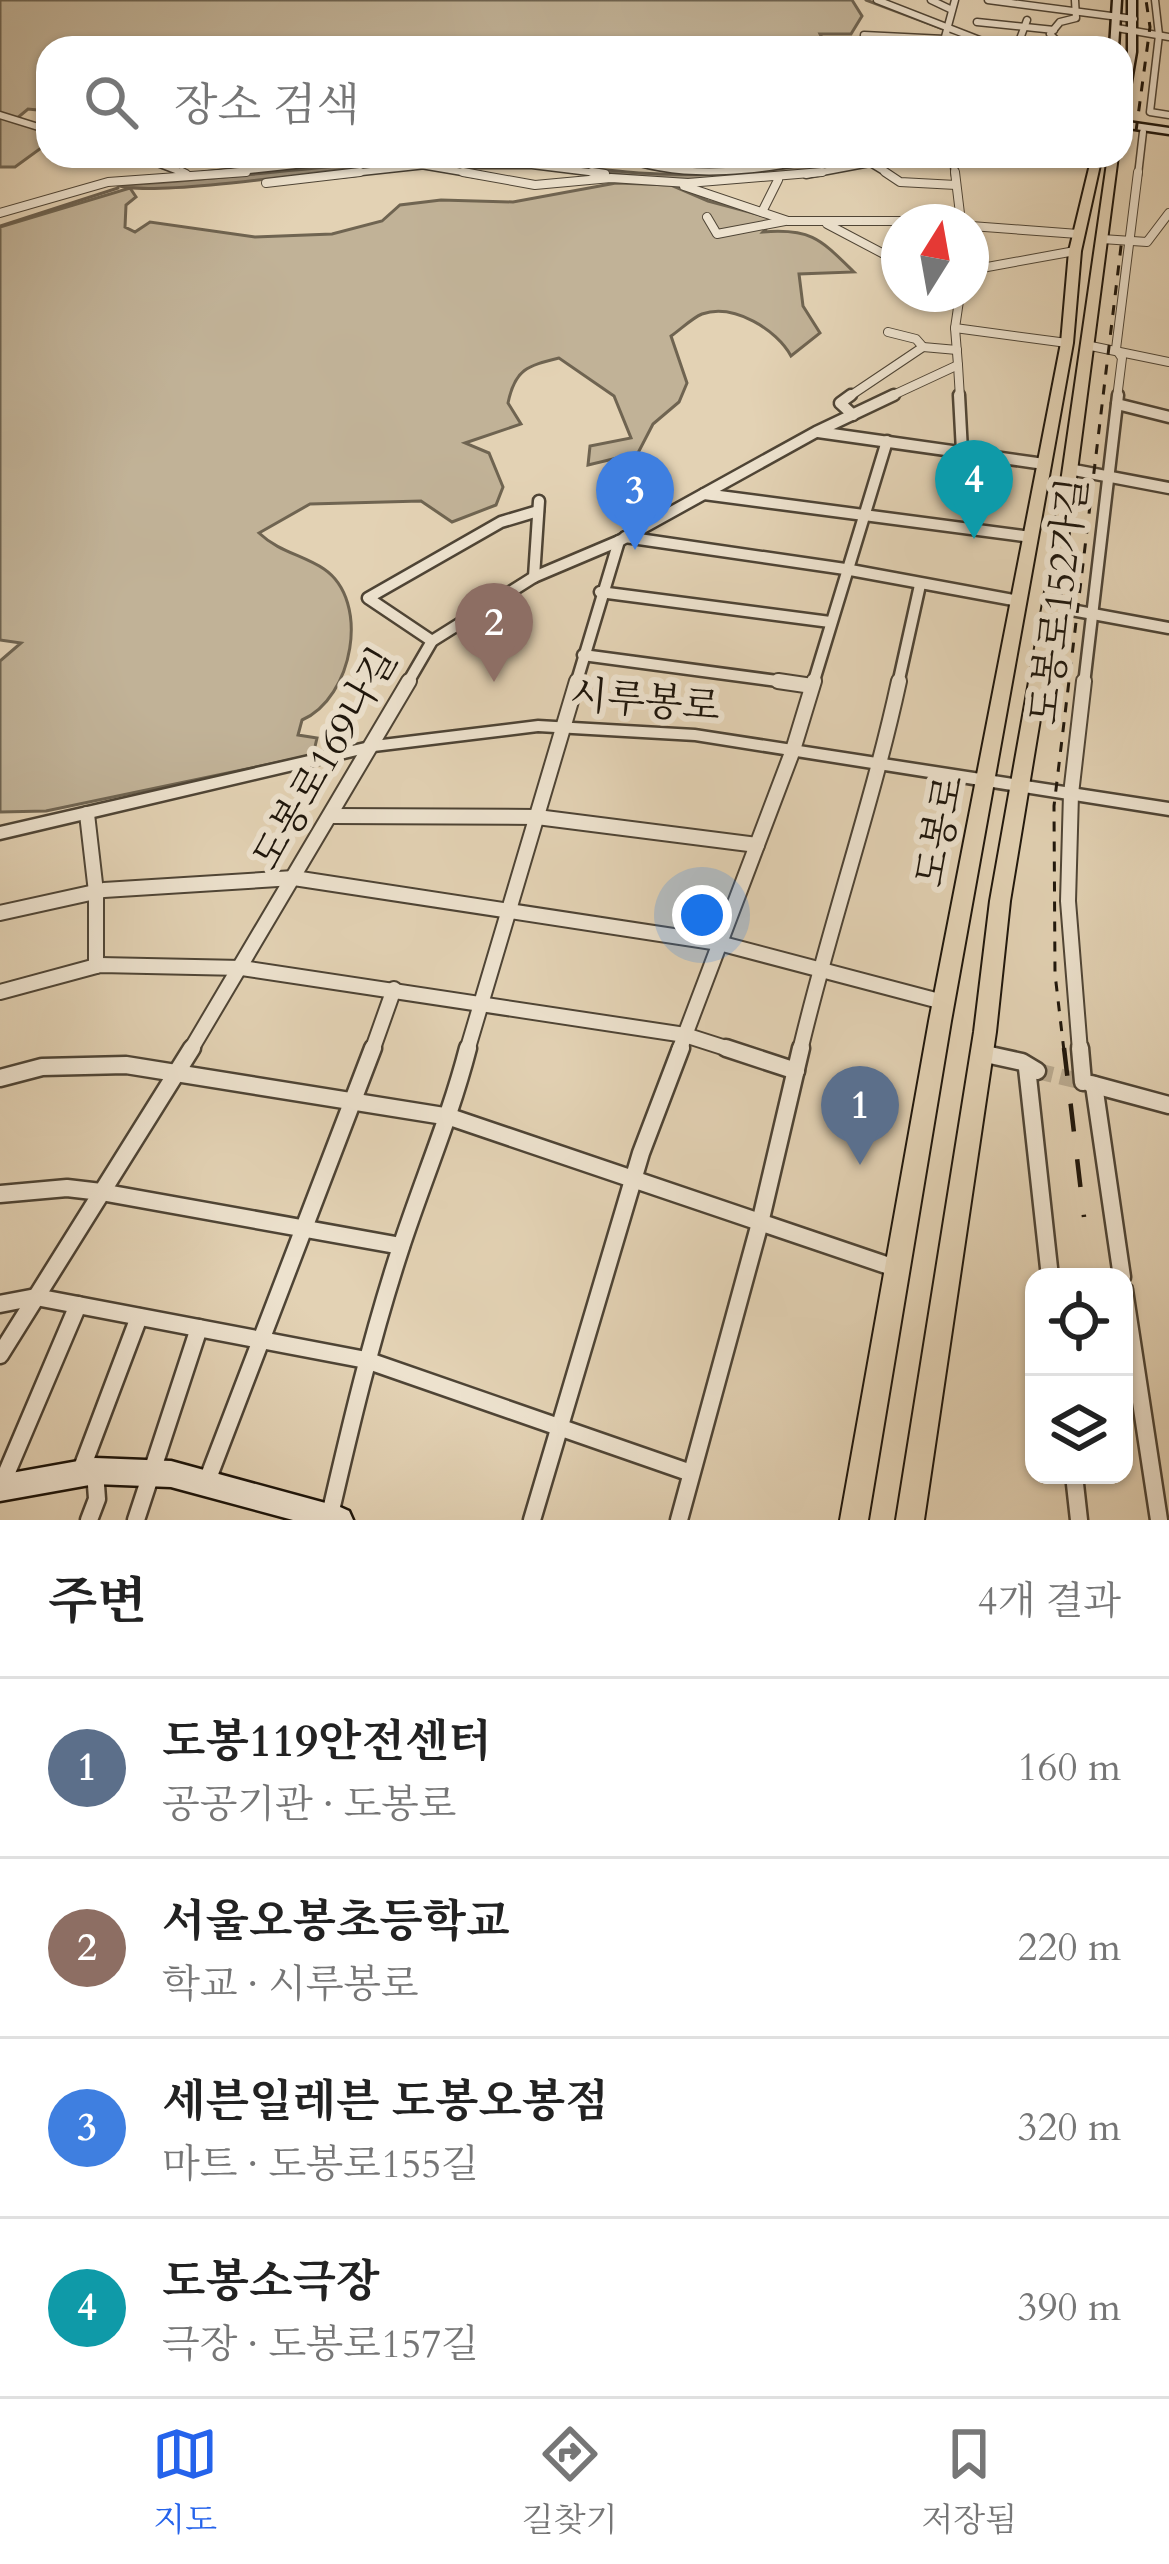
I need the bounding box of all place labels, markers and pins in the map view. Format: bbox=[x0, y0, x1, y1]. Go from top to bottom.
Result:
pin: 4 bbox=[935, 440, 1013, 539]
pin: 3 bbox=[596, 451, 674, 550]
pin: 2 bbox=[455, 583, 533, 682]
pin: 1 bbox=[821, 1066, 899, 1165]

